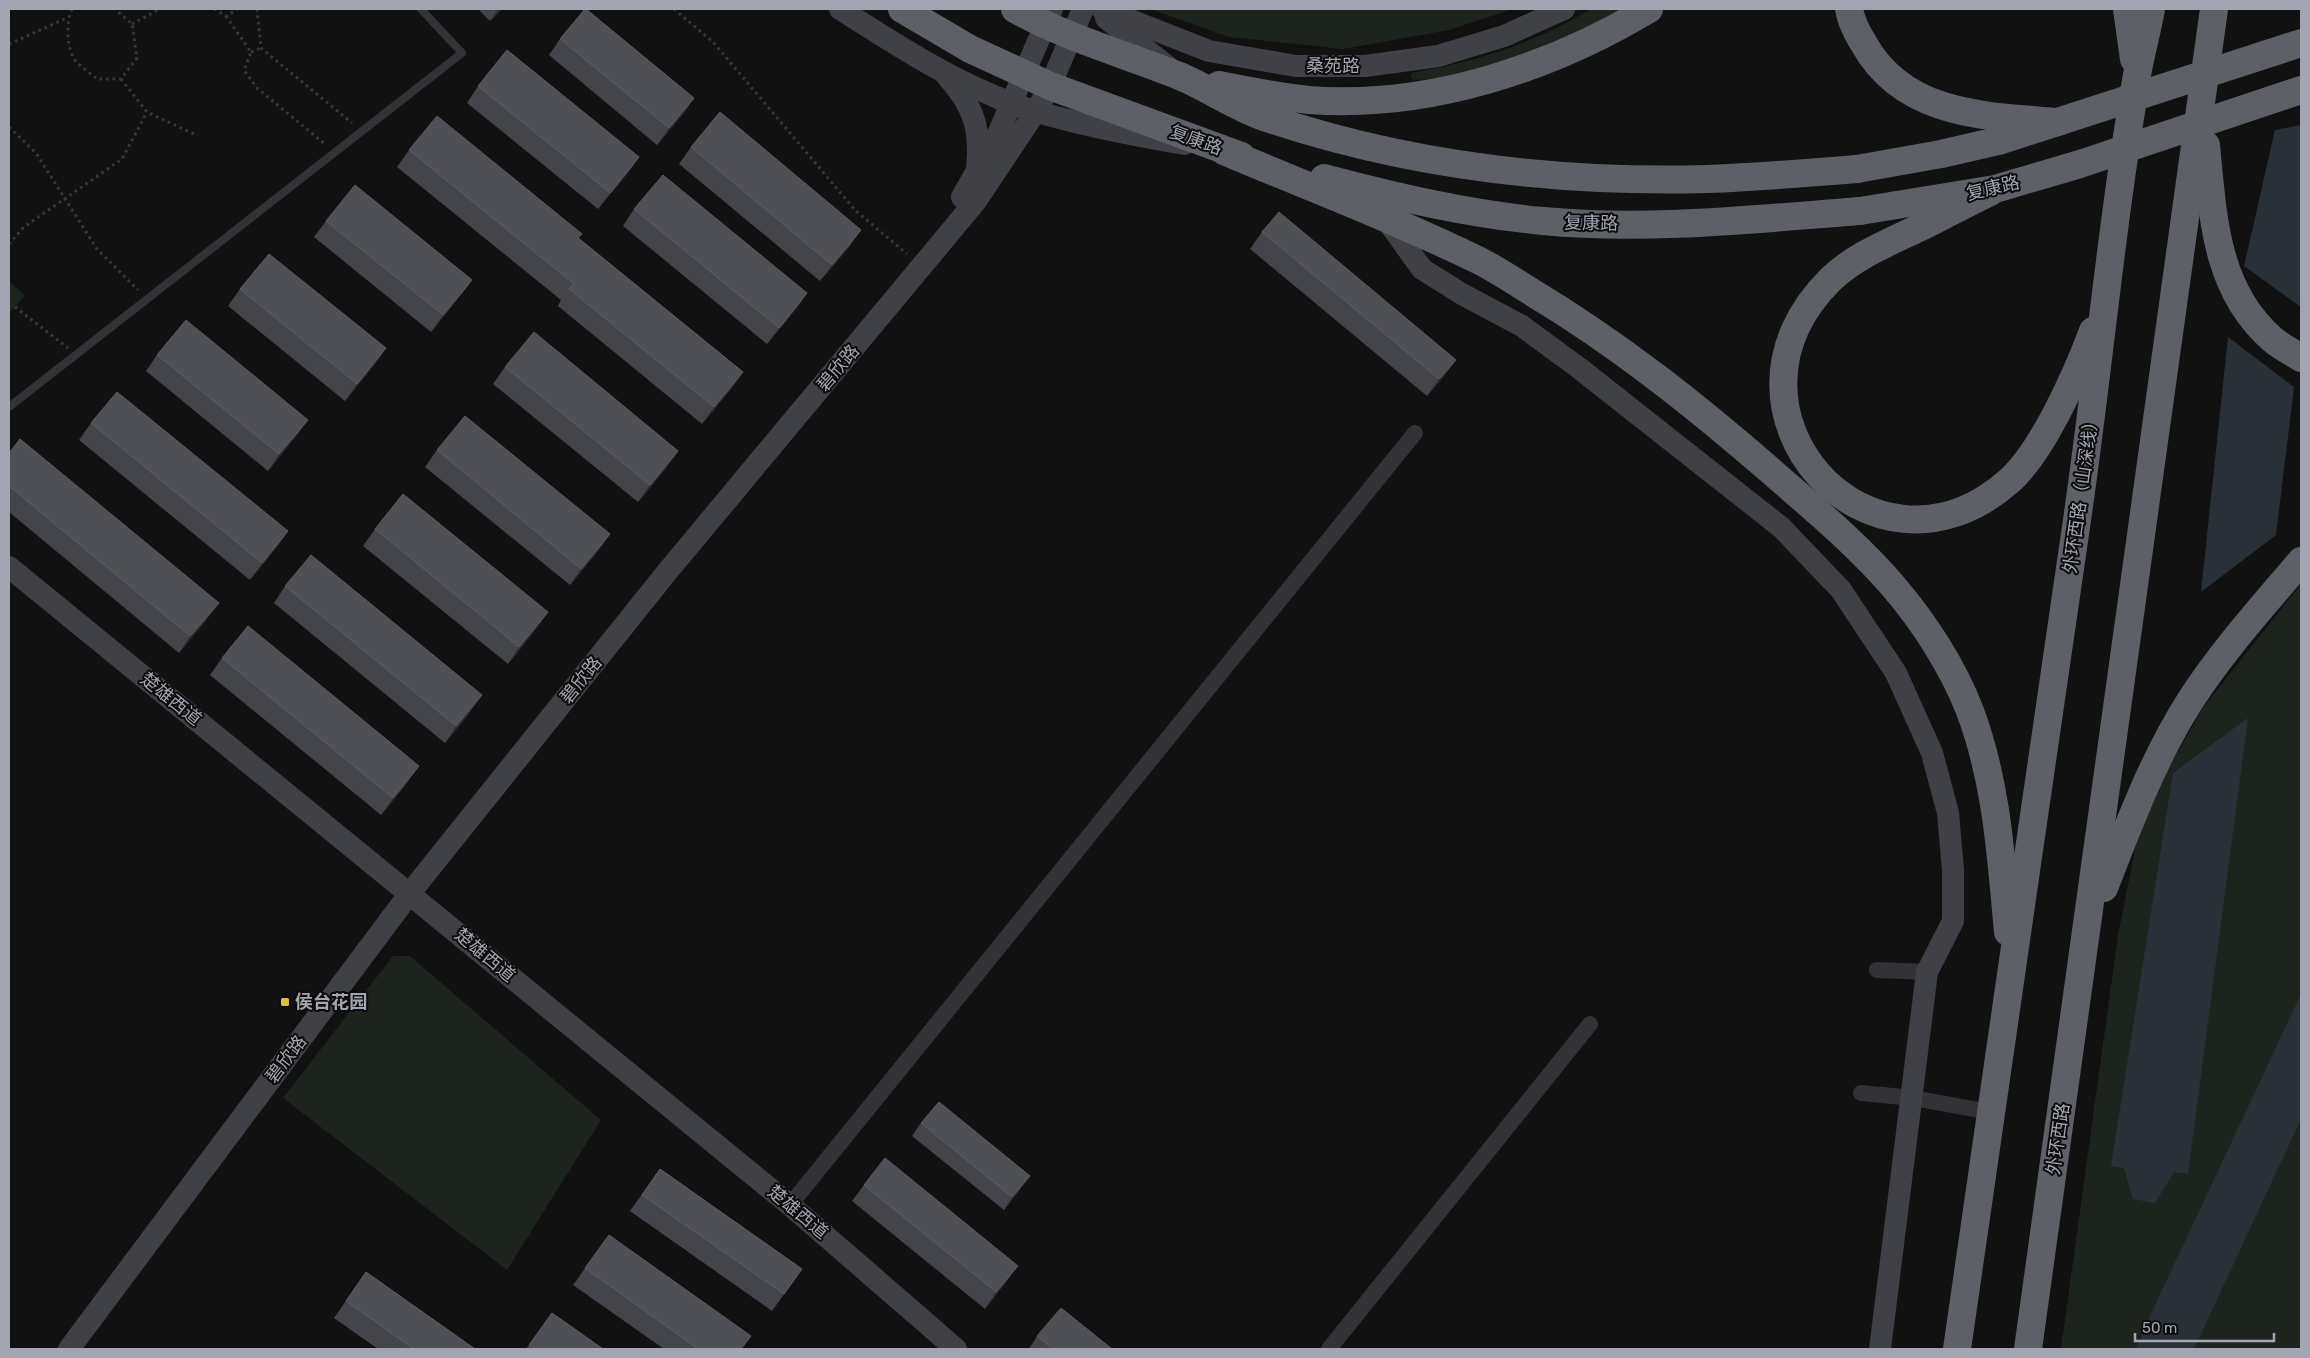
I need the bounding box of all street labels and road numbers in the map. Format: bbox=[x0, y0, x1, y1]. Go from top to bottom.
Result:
street label: 桑苑路 bbox=[1306, 55, 1360, 77]
street label: 复康路 bbox=[1167, 120, 1225, 160]
street label: 复康路 bbox=[1964, 171, 2022, 205]
street label: 复康路 bbox=[1564, 212, 1618, 234]
street label: 碧欣路 bbox=[812, 340, 864, 396]
street label: 外环西路（山深线） bbox=[2059, 411, 2103, 575]
street label: 碧欣路 bbox=[555, 652, 607, 708]
street label: 楚雄西道 bbox=[136, 668, 206, 730]
street label: 楚雄西道 bbox=[450, 923, 520, 987]
street label: 碧欣路 bbox=[261, 1031, 311, 1087]
street label: 外环西路 bbox=[2042, 1102, 2074, 1176]
street label: 楚雄西道 bbox=[763, 1180, 833, 1244]

